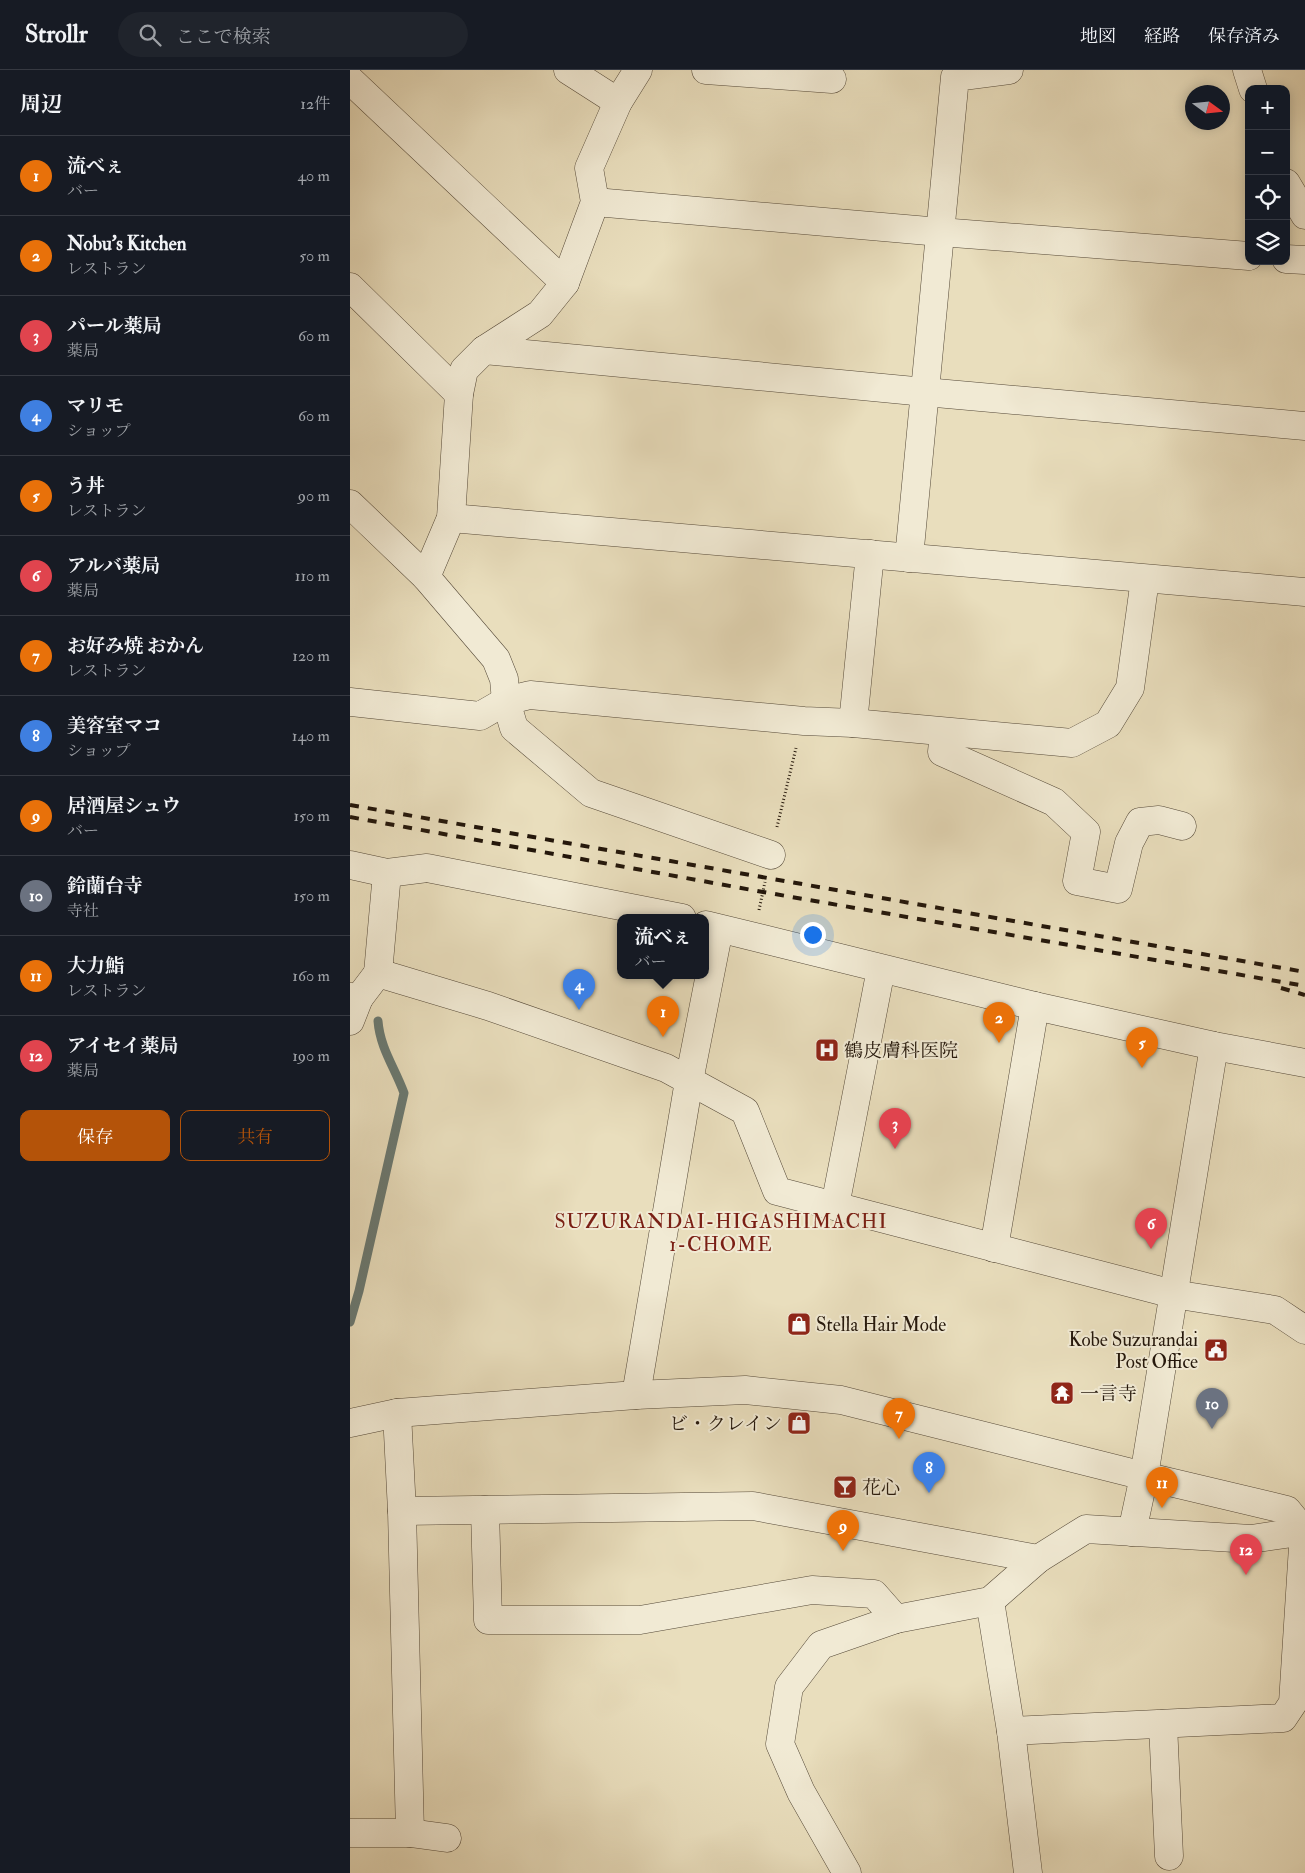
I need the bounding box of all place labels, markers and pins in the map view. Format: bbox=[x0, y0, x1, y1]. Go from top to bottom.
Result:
pin: 4 bbox=[563, 969, 595, 1010]
pin: 1 bbox=[647, 996, 679, 1037]
pin: 2 bbox=[983, 1002, 1015, 1043]
pin: 5 bbox=[1126, 1027, 1158, 1068]
hospital icon: 鶴皮膚科医院 bbox=[814, 1037, 840, 1063]
place label: 鶴皮膚科医院 bbox=[844, 1039, 958, 1063]
pin: 3 bbox=[879, 1108, 911, 1149]
pin: 6 bbox=[1135, 1208, 1167, 1249]
shop icon: Stella Hair Mode bbox=[786, 1311, 812, 1337]
place label: Stella Hair Mode bbox=[816, 1313, 946, 1337]
place label: Kobe Suzurandai Post Office bbox=[1068, 1328, 1198, 1374]
public building icon: Kobe Suzurandai Post Office bbox=[1203, 1337, 1229, 1363]
temple icon: 一言寺 bbox=[1049, 1380, 1075, 1406]
place label: 一言寺 bbox=[1080, 1382, 1137, 1406]
pin: 10 bbox=[1196, 1388, 1228, 1429]
pin: 7 bbox=[883, 1398, 915, 1439]
shop icon: ビ・クレイン bbox=[786, 1410, 812, 1436]
place label: ビ・クレイン bbox=[669, 1412, 782, 1436]
pin: 8 bbox=[913, 1452, 945, 1493]
pin: 11 bbox=[1146, 1467, 1178, 1508]
bar icon: 花心 bbox=[832, 1474, 858, 1500]
place label: 花心 bbox=[862, 1476, 900, 1500]
pin: 9 bbox=[827, 1510, 859, 1551]
pin: 12 bbox=[1230, 1534, 1262, 1575]

